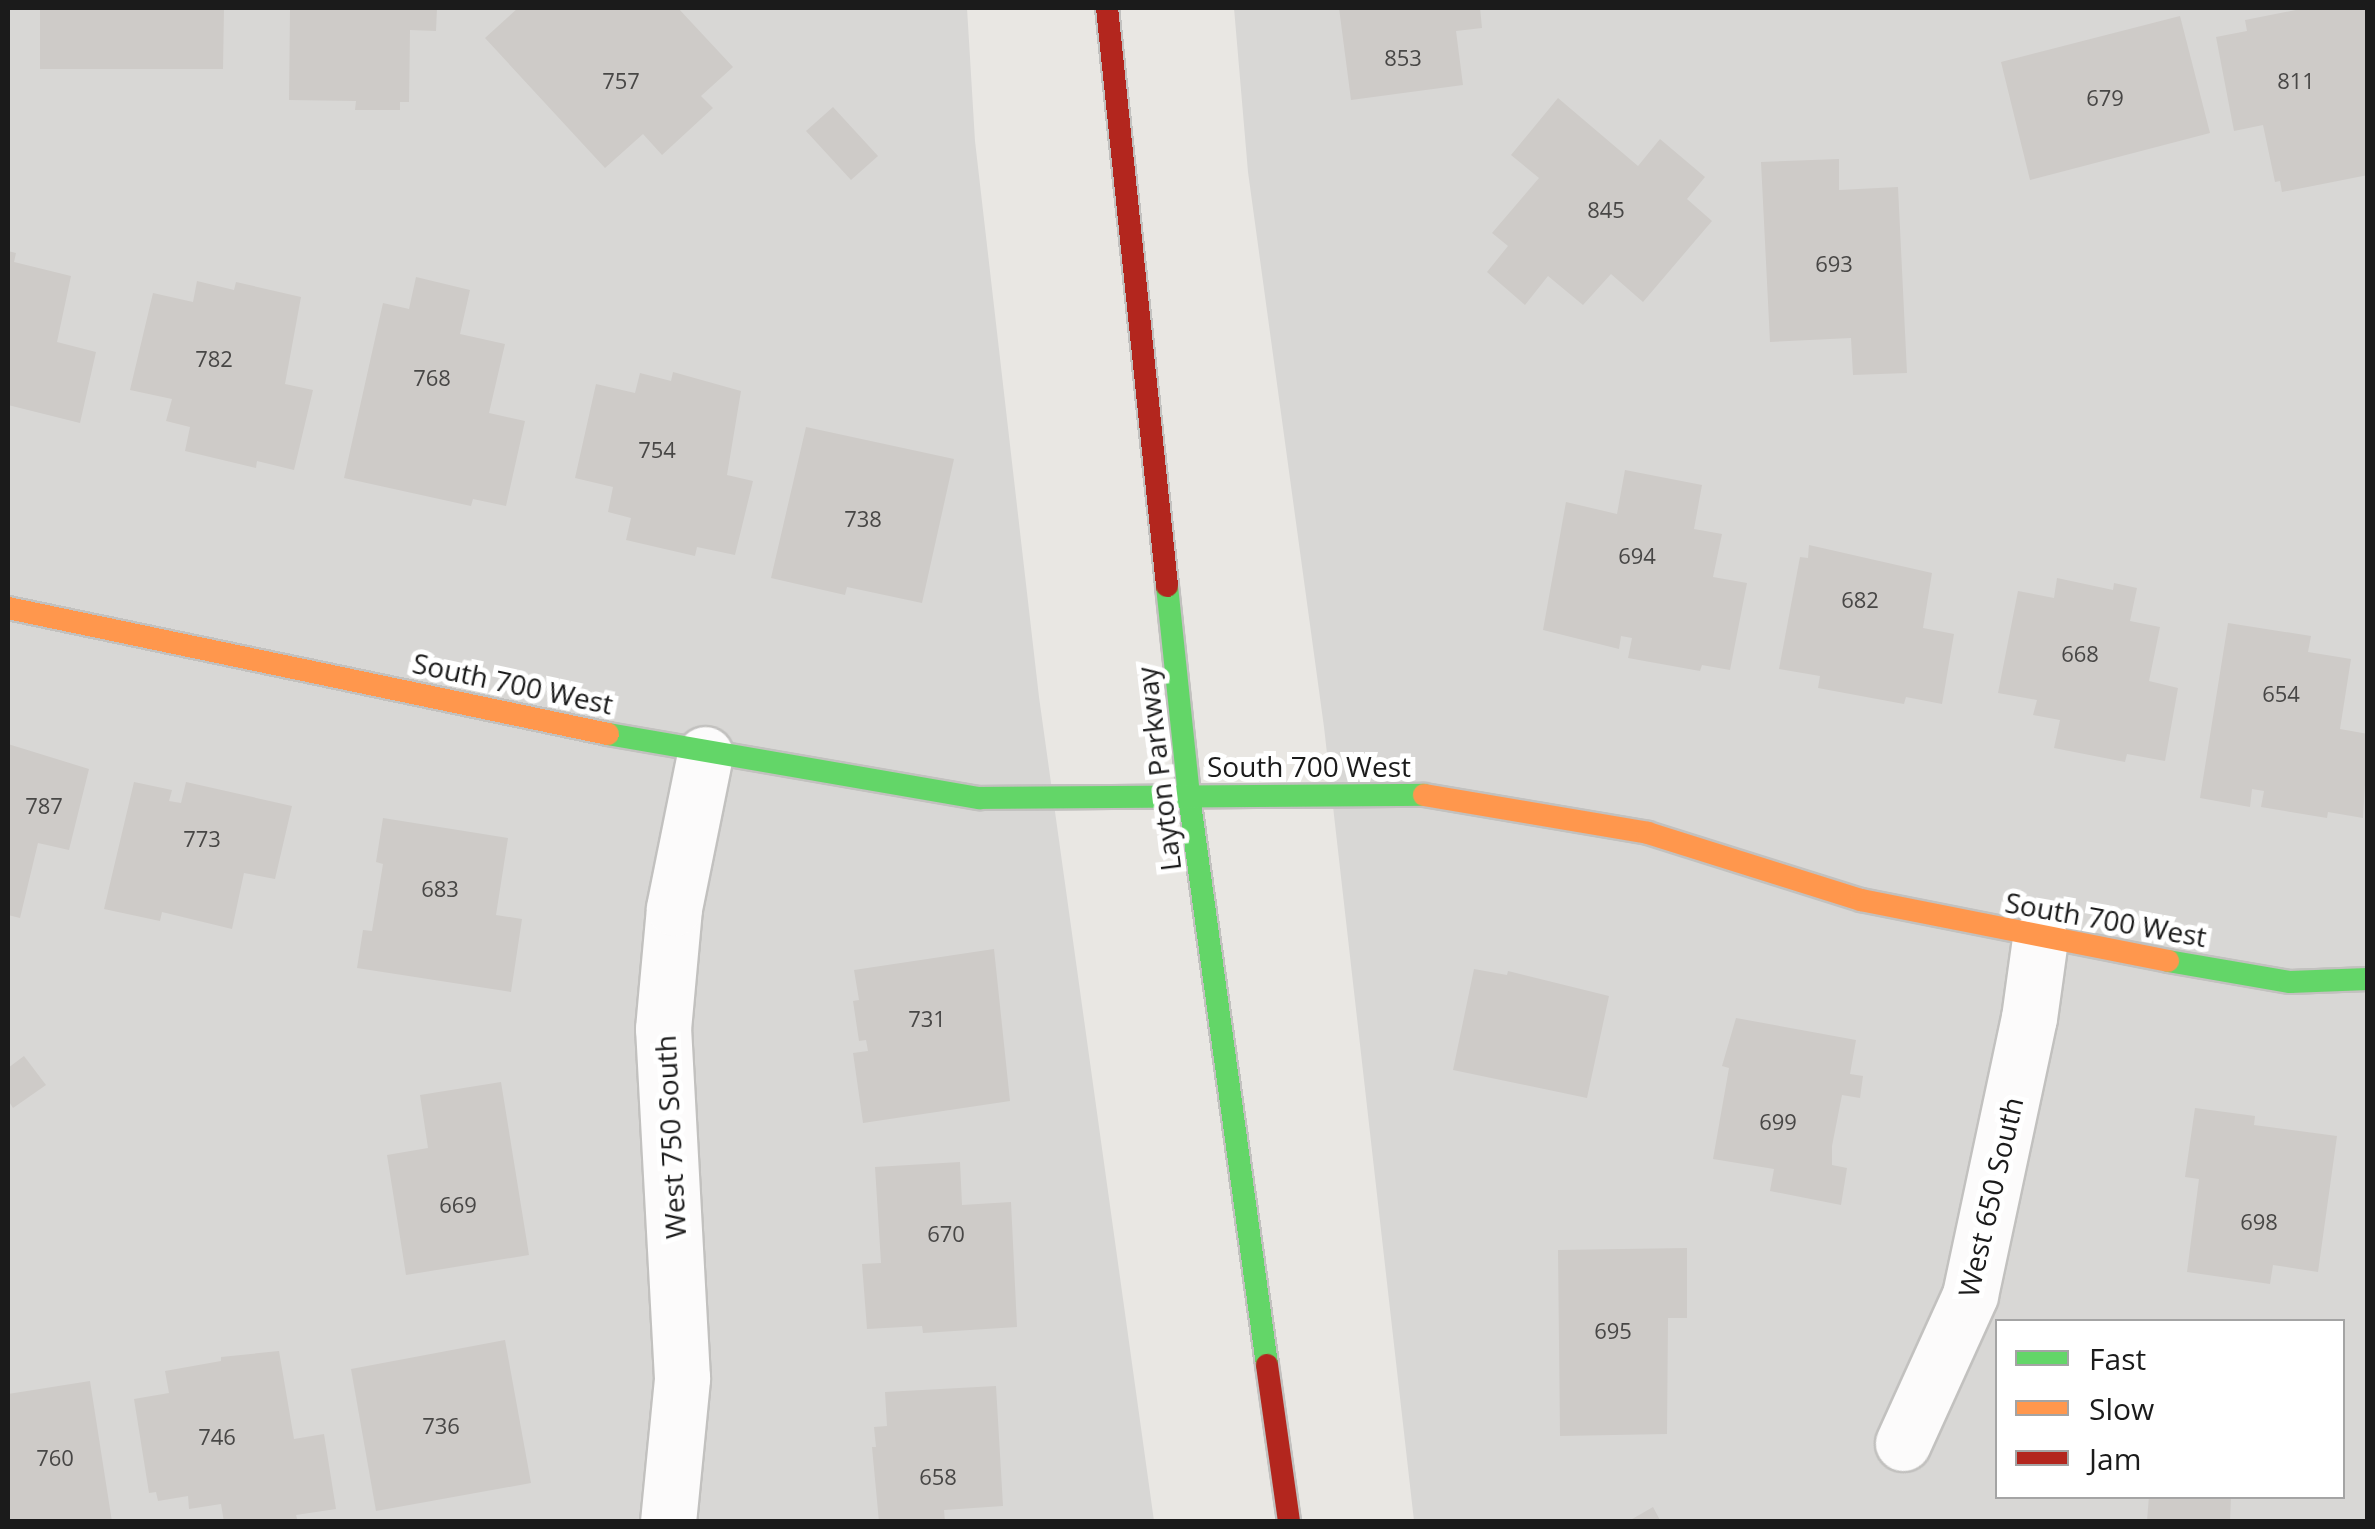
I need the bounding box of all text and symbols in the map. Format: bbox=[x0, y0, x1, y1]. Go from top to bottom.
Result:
house number: 853 bbox=[1384, 45, 1422, 71]
house number: 757 bbox=[602, 68, 640, 94]
house number: 811 bbox=[2277, 68, 2315, 94]
house number: 679 bbox=[2086, 85, 2124, 111]
house number: 845 bbox=[1587, 197, 1625, 223]
house number: 693 bbox=[1815, 251, 1853, 277]
house number: 782 bbox=[195, 346, 233, 372]
house number: 768 bbox=[413, 365, 451, 391]
house number: 754 bbox=[638, 437, 676, 463]
house number: 738 bbox=[844, 506, 882, 532]
house number: 694 bbox=[1618, 543, 1656, 569]
house number: 682 bbox=[1841, 587, 1879, 613]
house number: 668 bbox=[2061, 641, 2099, 667]
street label: South 700 West bbox=[410, 645, 616, 721]
street label: Layton Parkway bbox=[1129, 665, 1187, 873]
house number: 654 bbox=[2262, 681, 2300, 707]
street label: South 700 West bbox=[1207, 749, 1411, 783]
house number: 787 bbox=[25, 793, 63, 819]
house number: 773 bbox=[183, 826, 221, 852]
house number: 683 bbox=[421, 876, 459, 902]
street label: South 700 West bbox=[2003, 885, 2209, 953]
house number: 731 bbox=[908, 1006, 946, 1032]
street label: West 750 South bbox=[648, 1034, 692, 1240]
street label: West 650 South bbox=[1951, 1094, 2029, 1300]
house number: 699 bbox=[1759, 1109, 1797, 1135]
house number: 669 bbox=[439, 1192, 477, 1218]
house number: 698 bbox=[2240, 1209, 2278, 1235]
house number: 670 bbox=[927, 1221, 965, 1247]
house number: 695 bbox=[1594, 1318, 1632, 1344]
legend bbox=[1995, 1319, 2345, 1499]
text: Fast bbox=[2089, 1338, 2146, 1379]
text: Slow bbox=[2089, 1388, 2154, 1429]
house number: 736 bbox=[422, 1413, 460, 1439]
house number: 746 bbox=[198, 1424, 236, 1450]
text: Jam bbox=[2089, 1438, 2142, 1479]
house number: 760 bbox=[36, 1445, 74, 1471]
house number: 658 bbox=[919, 1464, 957, 1490]

